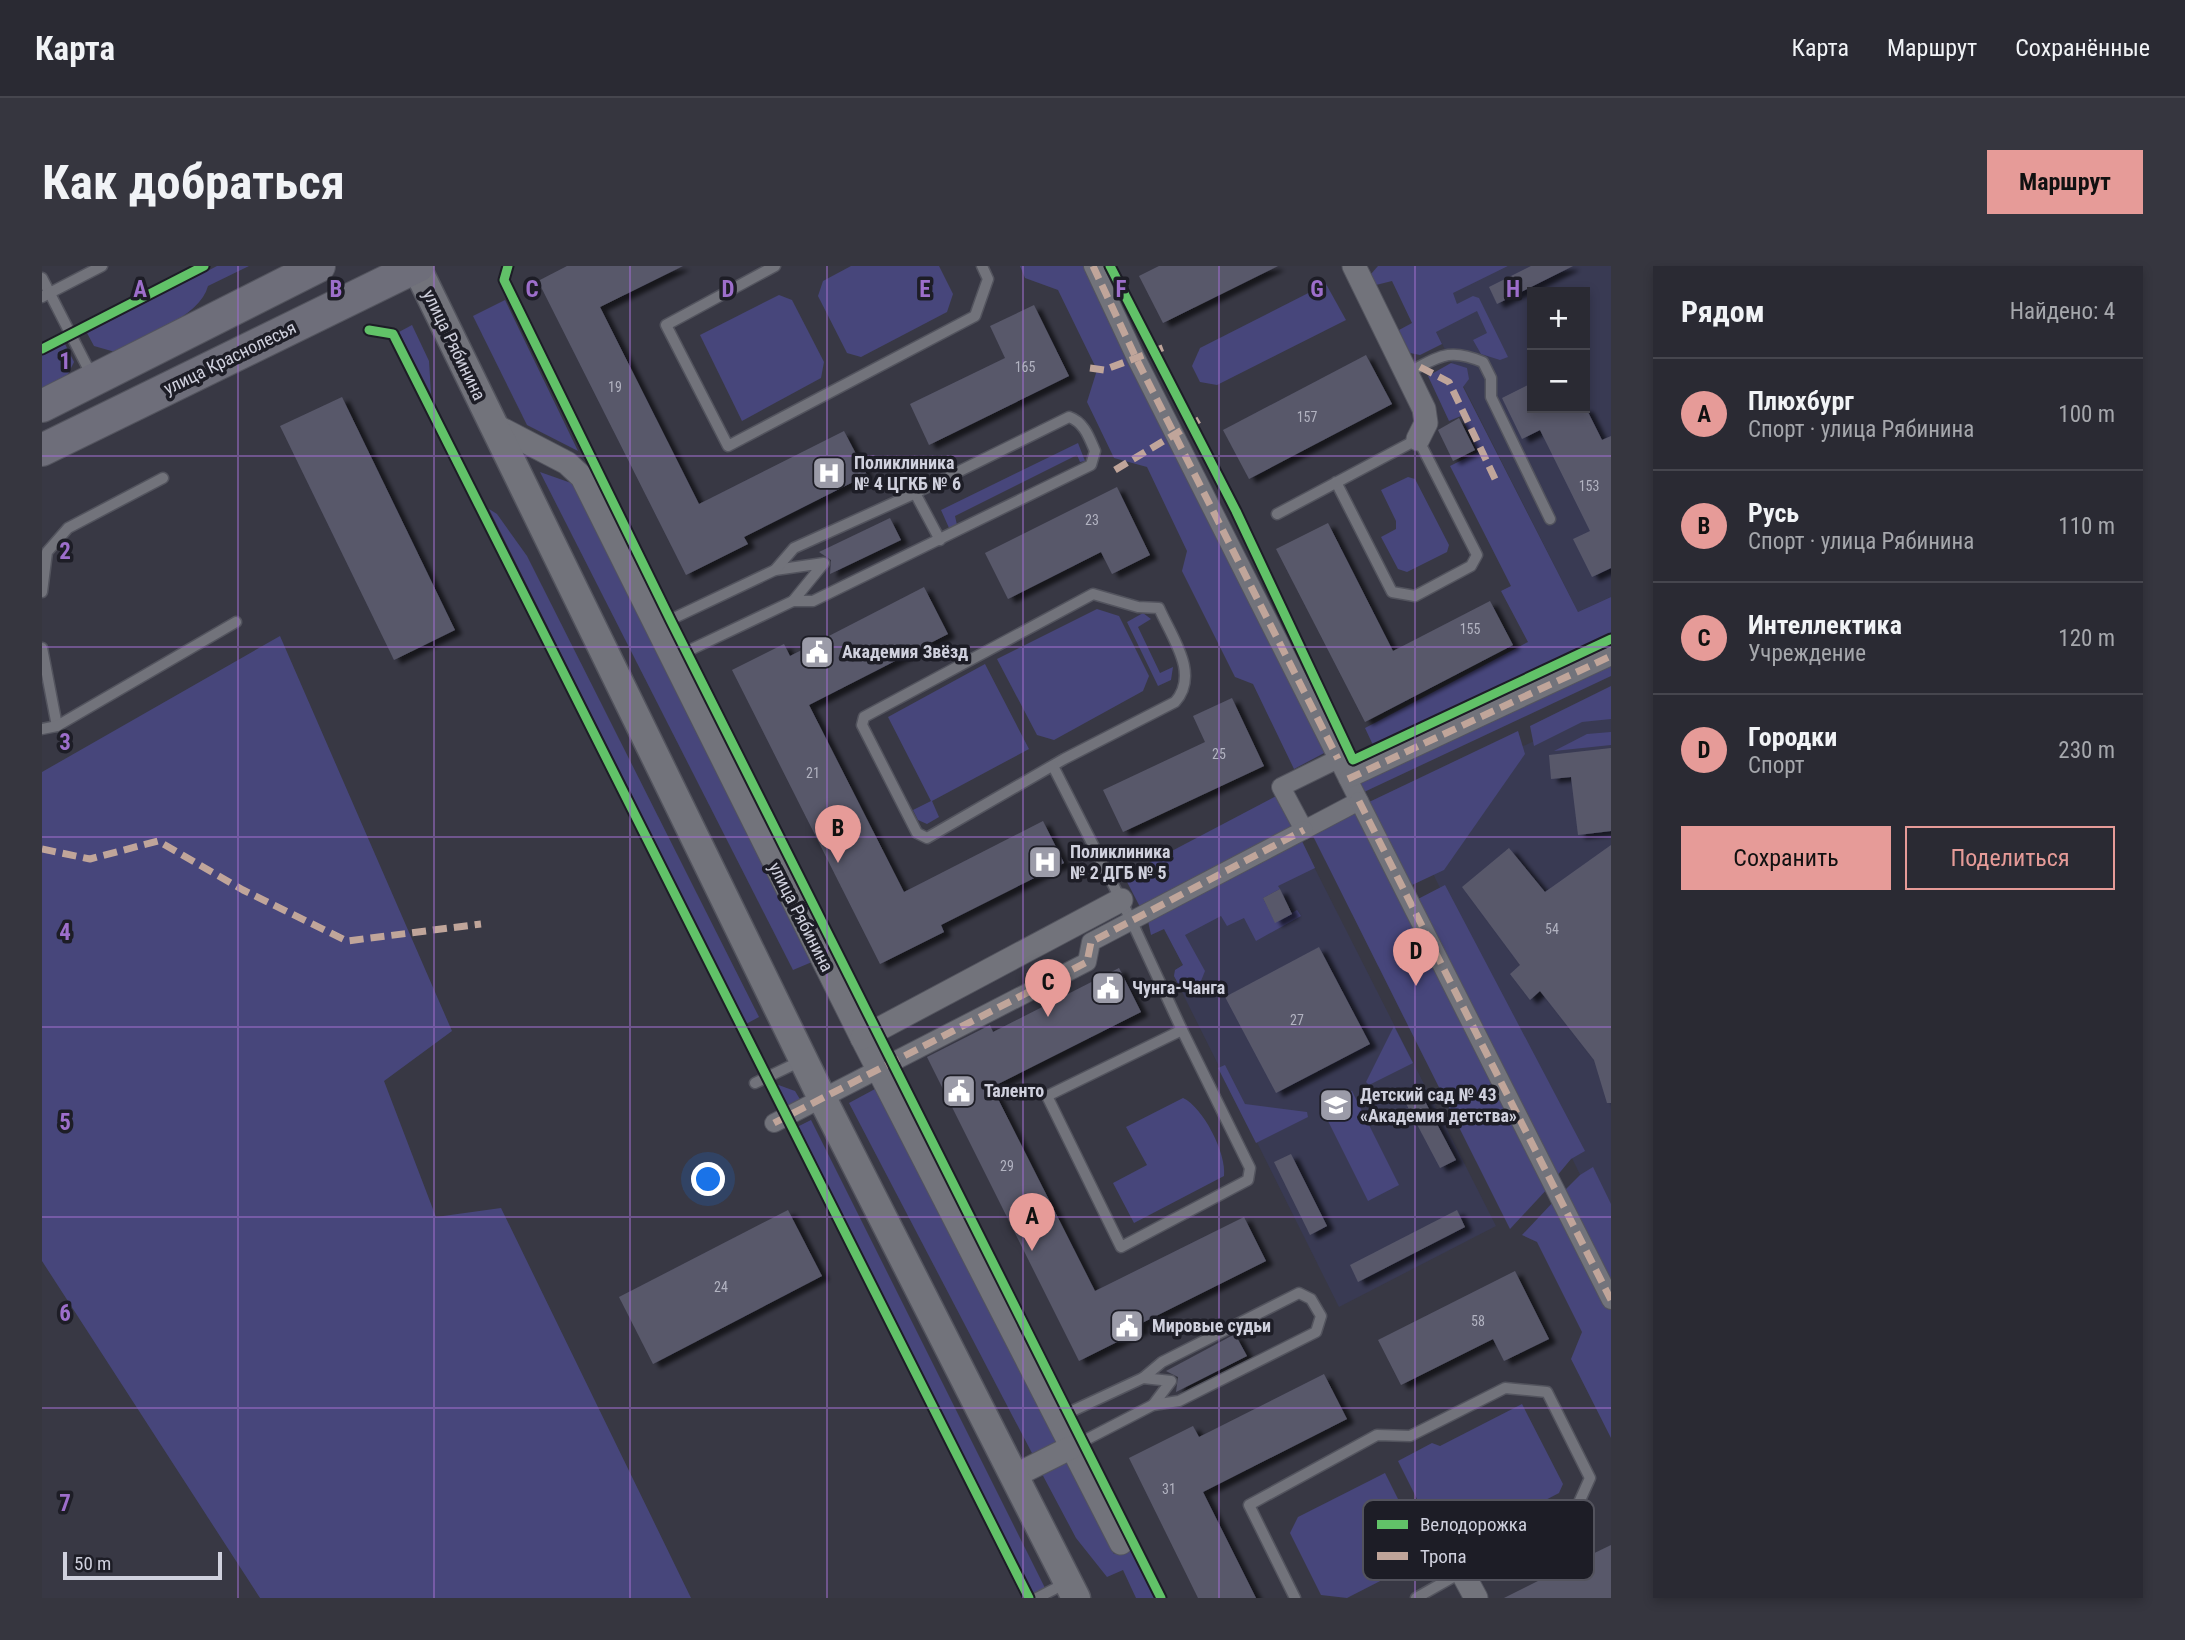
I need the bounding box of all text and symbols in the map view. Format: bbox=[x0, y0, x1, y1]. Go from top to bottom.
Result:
text: Карта bbox=[35, 29, 115, 68]
text: Карта bbox=[1792, 34, 1849, 62]
text: Маршрут bbox=[1887, 34, 1977, 62]
text: Сохранённые bbox=[2015, 34, 2150, 62]
button: Маршрут bbox=[1987, 150, 2143, 214]
text: Как добраться bbox=[42, 154, 345, 211]
text: A bbox=[133, 276, 147, 303]
text: B bbox=[330, 276, 342, 303]
text: C bbox=[525, 276, 539, 303]
text: D bbox=[722, 276, 735, 303]
text: E bbox=[919, 276, 931, 303]
text: F bbox=[1116, 276, 1127, 303]
text: G bbox=[1310, 276, 1324, 303]
text: H bbox=[1506, 276, 1520, 303]
street label: улица Рябинина bbox=[419, 286, 490, 403]
map controls bbox=[1527, 287, 1590, 413]
button: + bbox=[1527, 287, 1590, 350]
text: Рядом bbox=[1681, 294, 1765, 329]
text: Найдено: 4 bbox=[2010, 298, 2115, 325]
street label: улица Краснолесья bbox=[160, 316, 299, 399]
text: 1 bbox=[59, 348, 71, 375]
button: − bbox=[1527, 350, 1590, 413]
house number: 165 bbox=[1015, 359, 1035, 375]
house number: 19 bbox=[608, 379, 622, 395]
text: Плюхбург bbox=[1748, 386, 1854, 416]
text: A bbox=[1697, 401, 1711, 428]
text: 100 m bbox=[2058, 401, 2115, 428]
house number: 157 bbox=[1297, 409, 1317, 425]
text: Спорт · улица Рябинина bbox=[1748, 416, 1974, 443]
place label: Поликлиника № 4 ЦГКБ № 6 bbox=[854, 452, 961, 494]
hospital icon: Поликлиника № 4 ЦГКБ № 6 bbox=[810, 454, 848, 492]
house number: 153 bbox=[1579, 478, 1599, 494]
text: Русь bbox=[1748, 498, 1799, 528]
house number: 23 bbox=[1085, 512, 1099, 528]
text: B bbox=[1698, 513, 1710, 540]
text: 110 m bbox=[2058, 513, 2115, 540]
text: Спорт · улица Рябинина bbox=[1748, 528, 1974, 555]
text: 2 bbox=[59, 538, 71, 565]
text: Интеллектика bbox=[1748, 610, 1902, 640]
house number: 155 bbox=[1460, 621, 1480, 637]
text: C bbox=[1697, 625, 1711, 652]
text: 120 m bbox=[2058, 625, 2115, 652]
public building icon: Академия Звёзд bbox=[798, 633, 836, 671]
text: Учреждение bbox=[1748, 640, 1866, 667]
place label: Академия Звёзд bbox=[842, 641, 968, 662]
text: Городки bbox=[1748, 722, 1837, 752]
text: 3 bbox=[59, 729, 71, 756]
text: D bbox=[1698, 737, 1711, 764]
text: 230 m bbox=[2058, 737, 2115, 764]
house number: 25 bbox=[1212, 746, 1226, 762]
text: Спорт bbox=[1748, 752, 1805, 779]
house number: 21 bbox=[806, 765, 820, 781]
pin: B bbox=[815, 805, 861, 863]
button: Сохранить bbox=[1681, 826, 1891, 890]
button: Поделиться bbox=[1905, 826, 2115, 890]
place label: Поликлиника № 2 ДГБ № 5 bbox=[1070, 841, 1171, 883]
hospital icon: Поликлиника № 2 ДГБ № 5 bbox=[1026, 843, 1064, 881]
street label: улица Рябинина bbox=[765, 858, 838, 975]
text: 4 bbox=[59, 919, 71, 946]
house number: 54 bbox=[1545, 921, 1559, 937]
pin: D bbox=[1393, 928, 1439, 986]
pin: C bbox=[1025, 959, 1071, 1017]
public building icon: Чунга-Чанга bbox=[1089, 969, 1127, 1007]
place label: Чунга-Чанга bbox=[1132, 977, 1225, 998]
house number: 27 bbox=[1290, 1012, 1304, 1028]
public building icon: Таленто bbox=[940, 1072, 978, 1110]
place label: Таленто bbox=[984, 1080, 1044, 1101]
place label: Детский сад № 43 «Академия детства» bbox=[1360, 1084, 1517, 1126]
school or university icon: Детский сад № 43 «Академия детства» bbox=[1317, 1086, 1355, 1124]
text: 5 bbox=[59, 1109, 71, 1136]
house number: 29 bbox=[1000, 1158, 1014, 1174]
your location bbox=[691, 1162, 725, 1196]
pin: A bbox=[1009, 1193, 1055, 1251]
house number: 24 bbox=[714, 1279, 728, 1295]
text: 6 bbox=[59, 1300, 71, 1327]
public building icon: Мировые судьи bbox=[1108, 1307, 1146, 1345]
house number: 58 bbox=[1471, 1313, 1485, 1329]
place label: Мировые судьи bbox=[1152, 1315, 1271, 1336]
house number: 31 bbox=[1162, 1481, 1176, 1497]
text: 7 bbox=[59, 1490, 71, 1517]
legend bbox=[1363, 1500, 1594, 1580]
text: Велодорожка bbox=[1420, 1513, 1527, 1536]
text: Тропа bbox=[1420, 1545, 1467, 1568]
scale bar bbox=[63, 1549, 222, 1581]
text: 50 m bbox=[74, 1552, 111, 1575]

